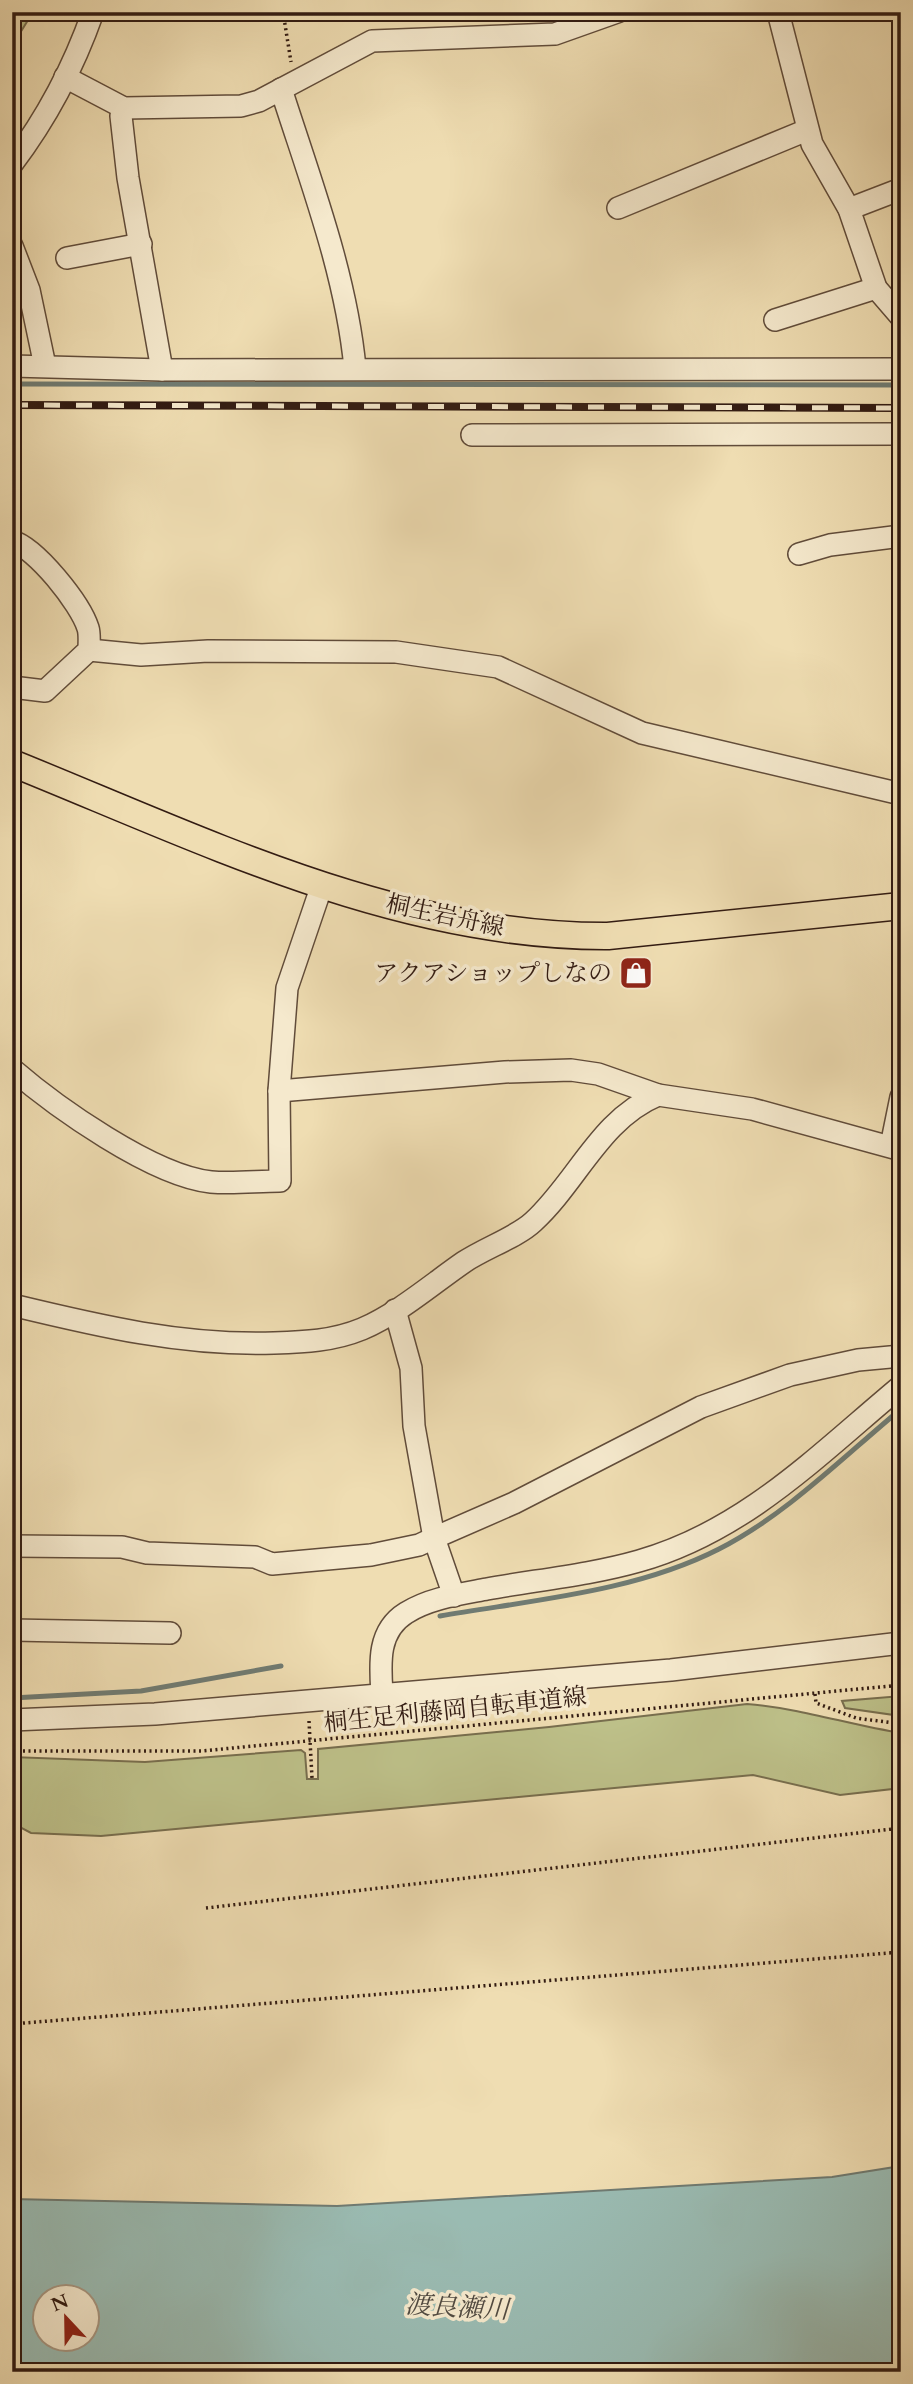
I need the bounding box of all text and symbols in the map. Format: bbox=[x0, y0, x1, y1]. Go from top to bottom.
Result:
street label: 桐生岩舟線 bbox=[383, 887, 507, 945]
shop icon: アクアショップしなの bbox=[617, 954, 655, 992]
place label: アクアショップしなの bbox=[374, 957, 612, 990]
street label: 桐生足利藤岡自転車道線 bbox=[322, 1680, 588, 1740]
north arrow bbox=[32, 2282, 102, 2352]
water label: 渡良瀬川 bbox=[404, 2287, 513, 2327]
text: N bbox=[47, 2288, 73, 2318]

